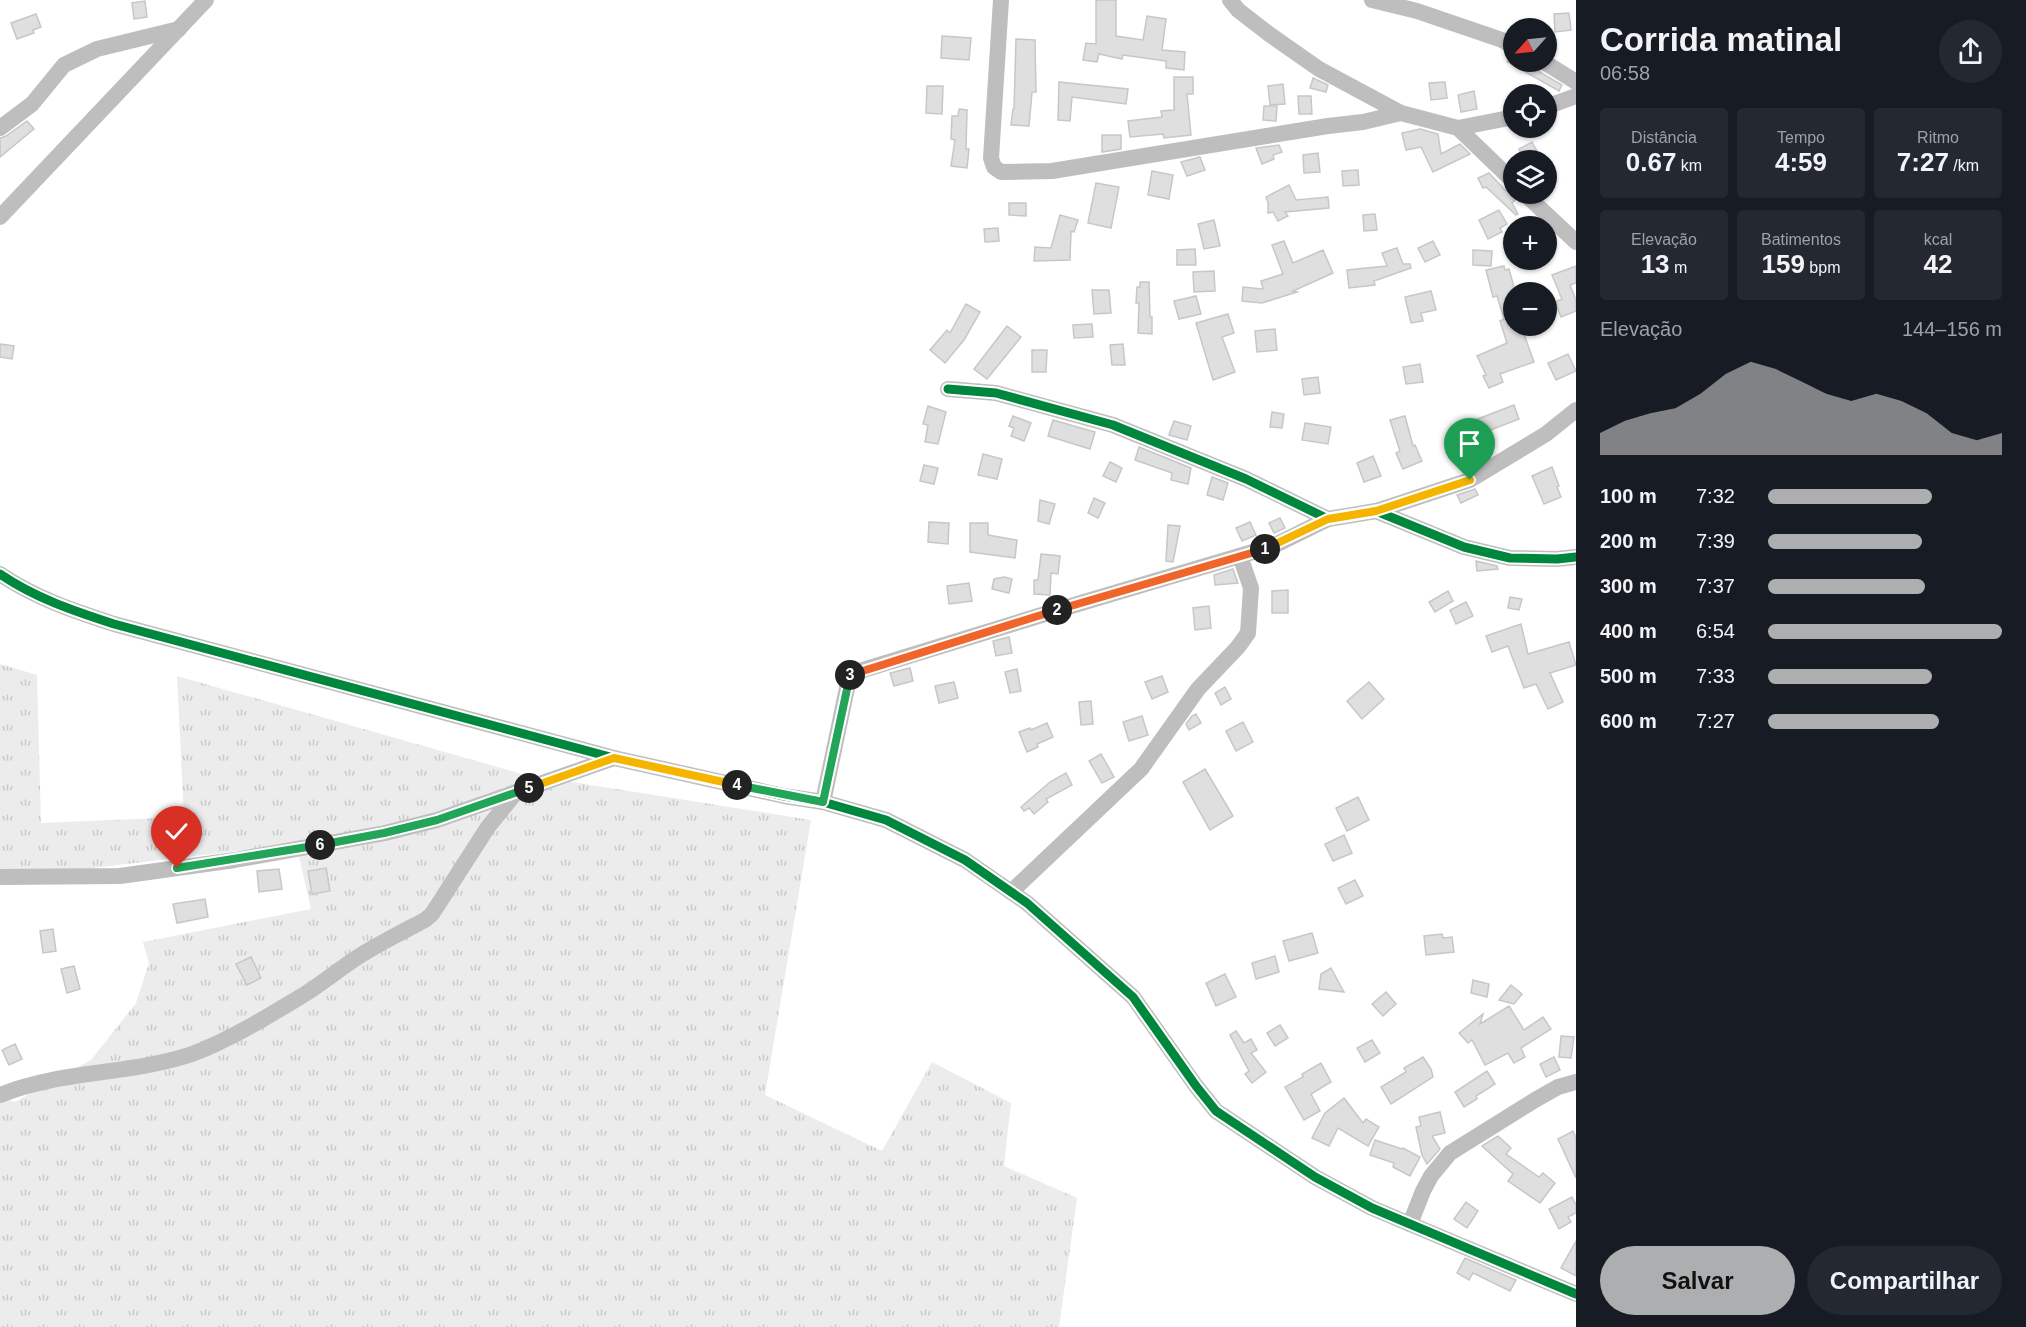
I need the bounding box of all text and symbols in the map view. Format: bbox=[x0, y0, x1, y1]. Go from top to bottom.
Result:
north arrow bbox=[1503, 18, 1557, 72]
map controls bbox=[1503, 18, 1557, 336]
button: share bbox=[1939, 20, 2002, 83]
text: Corrida matinal bbox=[1600, 21, 1842, 58]
text: 06:58 bbox=[1600, 62, 1650, 84]
button: locate bbox=[1503, 84, 1557, 138]
text: Distância bbox=[1631, 129, 1697, 146]
text: Tempo bbox=[1777, 129, 1825, 146]
text: Ritmo bbox=[1917, 129, 1959, 146]
text: 0.67 bbox=[1626, 147, 1676, 177]
text: 4:59 bbox=[1775, 147, 1827, 177]
text: 7:27 bbox=[1897, 147, 1949, 177]
button: layers bbox=[1503, 150, 1557, 204]
text: km bbox=[1676, 157, 1702, 174]
text: /km bbox=[1949, 157, 1979, 174]
button: + bbox=[1503, 216, 1557, 270]
text: Elevação bbox=[1631, 231, 1697, 248]
text: Batimentos bbox=[1761, 231, 1841, 248]
text: kcal bbox=[1924, 231, 1952, 248]
text: 13 bbox=[1641, 249, 1670, 279]
text: 159 bbox=[1762, 249, 1805, 279]
text: 42 bbox=[1924, 249, 1952, 279]
text: m bbox=[1670, 259, 1687, 276]
text: bpm bbox=[1805, 259, 1840, 276]
button: − bbox=[1503, 282, 1557, 336]
text: Elevação bbox=[1600, 318, 1682, 340]
text: 144–156 m bbox=[1902, 318, 2002, 340]
pin bbox=[1444, 418, 1495, 480]
icon: arrive bbox=[1453, 427, 1486, 460]
text: 100 m bbox=[1600, 485, 1657, 507]
text: 7:32 bbox=[1696, 485, 1735, 507]
text: 200 m bbox=[1600, 530, 1657, 552]
text: 7:39 bbox=[1696, 530, 1735, 552]
pin: 1 bbox=[1250, 534, 1280, 564]
text: 1 bbox=[1261, 540, 1269, 557]
text: 300 m bbox=[1600, 575, 1657, 597]
text: 7:37 bbox=[1696, 575, 1735, 597]
pin: 2 bbox=[1042, 595, 1072, 625]
text: 2 bbox=[1053, 601, 1061, 618]
text: 400 m bbox=[1600, 620, 1657, 642]
text: 6:54 bbox=[1696, 620, 1735, 642]
pin: 3 bbox=[835, 660, 865, 690]
text: 500 m bbox=[1600, 665, 1657, 687]
text: 7:33 bbox=[1696, 665, 1735, 687]
text: 3 bbox=[846, 666, 854, 683]
text: 600 m bbox=[1600, 710, 1657, 732]
text: 7:27 bbox=[1696, 710, 1735, 732]
pin: 4 bbox=[722, 770, 752, 800]
pin: 5 bbox=[514, 773, 544, 803]
text: 4 bbox=[733, 776, 741, 793]
text: 5 bbox=[525, 779, 533, 796]
pin bbox=[151, 806, 202, 868]
icon: check bbox=[160, 815, 193, 848]
pin: 6 bbox=[305, 830, 335, 860]
text: 6 bbox=[316, 836, 324, 853]
button: Salvar bbox=[1600, 1246, 1795, 1315]
button: Compartilhar bbox=[1807, 1246, 2002, 1315]

